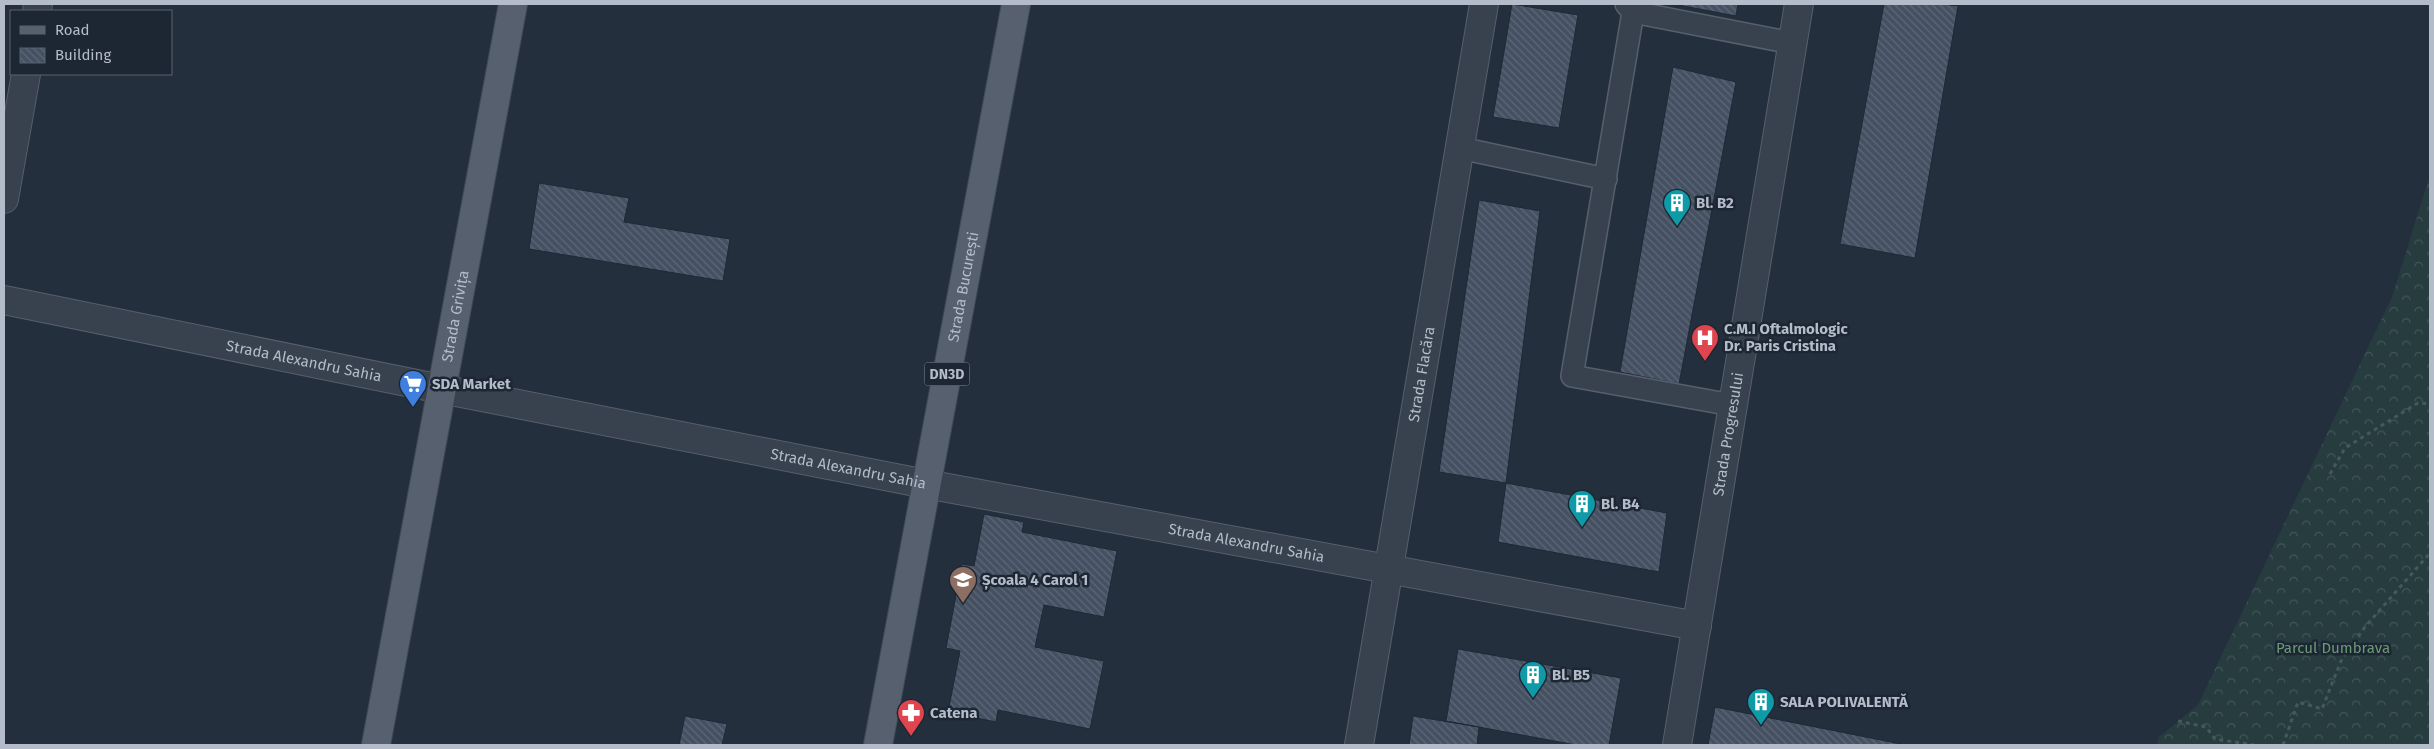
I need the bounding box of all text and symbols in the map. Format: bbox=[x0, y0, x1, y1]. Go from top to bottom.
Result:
legend bbox=[10, 10, 172, 75]
text: Road bbox=[55, 21, 90, 39]
text: Building bbox=[55, 46, 111, 64]
building icon: Bl. B2 bbox=[1662, 188, 1692, 227]
place label: Bl. B2 bbox=[1696, 194, 1734, 212]
street label: Strada București bbox=[944, 230, 982, 344]
street label: Strada Grivița bbox=[438, 269, 473, 364]
place label: C.M.I Oftalmologic Dr. Paris Cristina bbox=[1724, 320, 1848, 355]
hospital icon: C.M.I Oftalmologic Dr. Paris Cristina bbox=[1690, 323, 1720, 362]
street label: Strada Flacăra bbox=[1405, 325, 1438, 423]
street label: Strada Alexandru Sahia bbox=[225, 336, 383, 386]
road number: DN3D bbox=[924, 362, 970, 386]
supermarket icon: SDA Market bbox=[398, 369, 428, 408]
street label: Strada Progresului bbox=[1709, 371, 1747, 497]
place label: SDA Market bbox=[432, 375, 511, 393]
street label: Strada Alexandru Sahia bbox=[769, 445, 928, 493]
building icon: Bl. B4 bbox=[1567, 489, 1597, 528]
place label: Bl. B4 bbox=[1601, 495, 1640, 513]
street label: Strada Alexandru Sahia bbox=[1167, 520, 1326, 566]
school or university icon: Școala 4 Carol 1 bbox=[948, 565, 978, 604]
place label: Școala 4 Carol 1 bbox=[982, 571, 1088, 590]
park label: Parcul Dumbrava bbox=[2276, 639, 2390, 657]
building icon: Bl. B5 bbox=[1518, 660, 1548, 699]
place label: Bl. B5 bbox=[1552, 666, 1590, 684]
building icon: SALA POLIVALENTĂ bbox=[1746, 687, 1776, 726]
place label: SALA POLIVALENTĂ bbox=[1780, 693, 1909, 711]
pharmacy icon: Catena bbox=[896, 698, 926, 737]
place label: Catena bbox=[930, 704, 977, 722]

